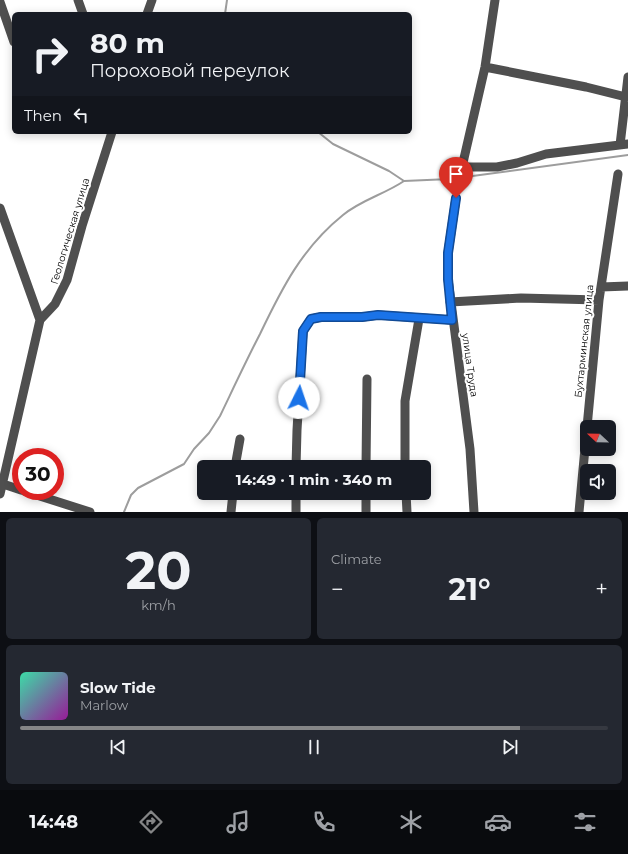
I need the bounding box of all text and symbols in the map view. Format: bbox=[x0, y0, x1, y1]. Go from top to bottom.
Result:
text: 80 m bbox=[90, 26, 165, 60]
icon: right bbox=[24, 28, 76, 80]
text: Пороховой переулок bbox=[90, 60, 289, 82]
icon: left bbox=[70, 104, 92, 126]
text: Then bbox=[24, 106, 62, 125]
pin bbox=[439, 157, 473, 198]
icon: arrive bbox=[445, 163, 467, 185]
street label: Геологическая улица bbox=[48, 176, 92, 286]
street label: Бухтарминская улица bbox=[572, 284, 596, 398]
street label: улица Труда bbox=[459, 331, 481, 398]
position arrow bbox=[278, 377, 320, 419]
north arrow bbox=[580, 420, 616, 456]
map controls bbox=[580, 420, 616, 500]
speed limit sign: 30 bbox=[12, 448, 64, 500]
button: sound bbox=[580, 464, 616, 500]
text: 14:49 · 1 min · 340 m bbox=[236, 470, 392, 489]
text: 20 bbox=[126, 539, 192, 602]
text: Climate bbox=[331, 551, 382, 567]
text: 21° bbox=[449, 571, 491, 608]
text: − bbox=[331, 576, 344, 603]
text: + bbox=[595, 576, 608, 603]
text: km/h bbox=[141, 597, 176, 613]
text: Slow Tide bbox=[80, 678, 156, 697]
text: Marlow bbox=[80, 697, 128, 713]
icon: previous bbox=[107, 736, 129, 758]
icon: pause bbox=[303, 736, 325, 758]
icon: next bbox=[499, 736, 521, 758]
icon: directions bbox=[137, 808, 165, 836]
icon: music bbox=[224, 808, 252, 836]
icon: phone bbox=[310, 808, 338, 836]
icon: climate bbox=[397, 808, 425, 836]
icon: car bbox=[484, 808, 512, 836]
icon: filters bbox=[571, 808, 599, 836]
text: 14:48 bbox=[29, 811, 78, 833]

